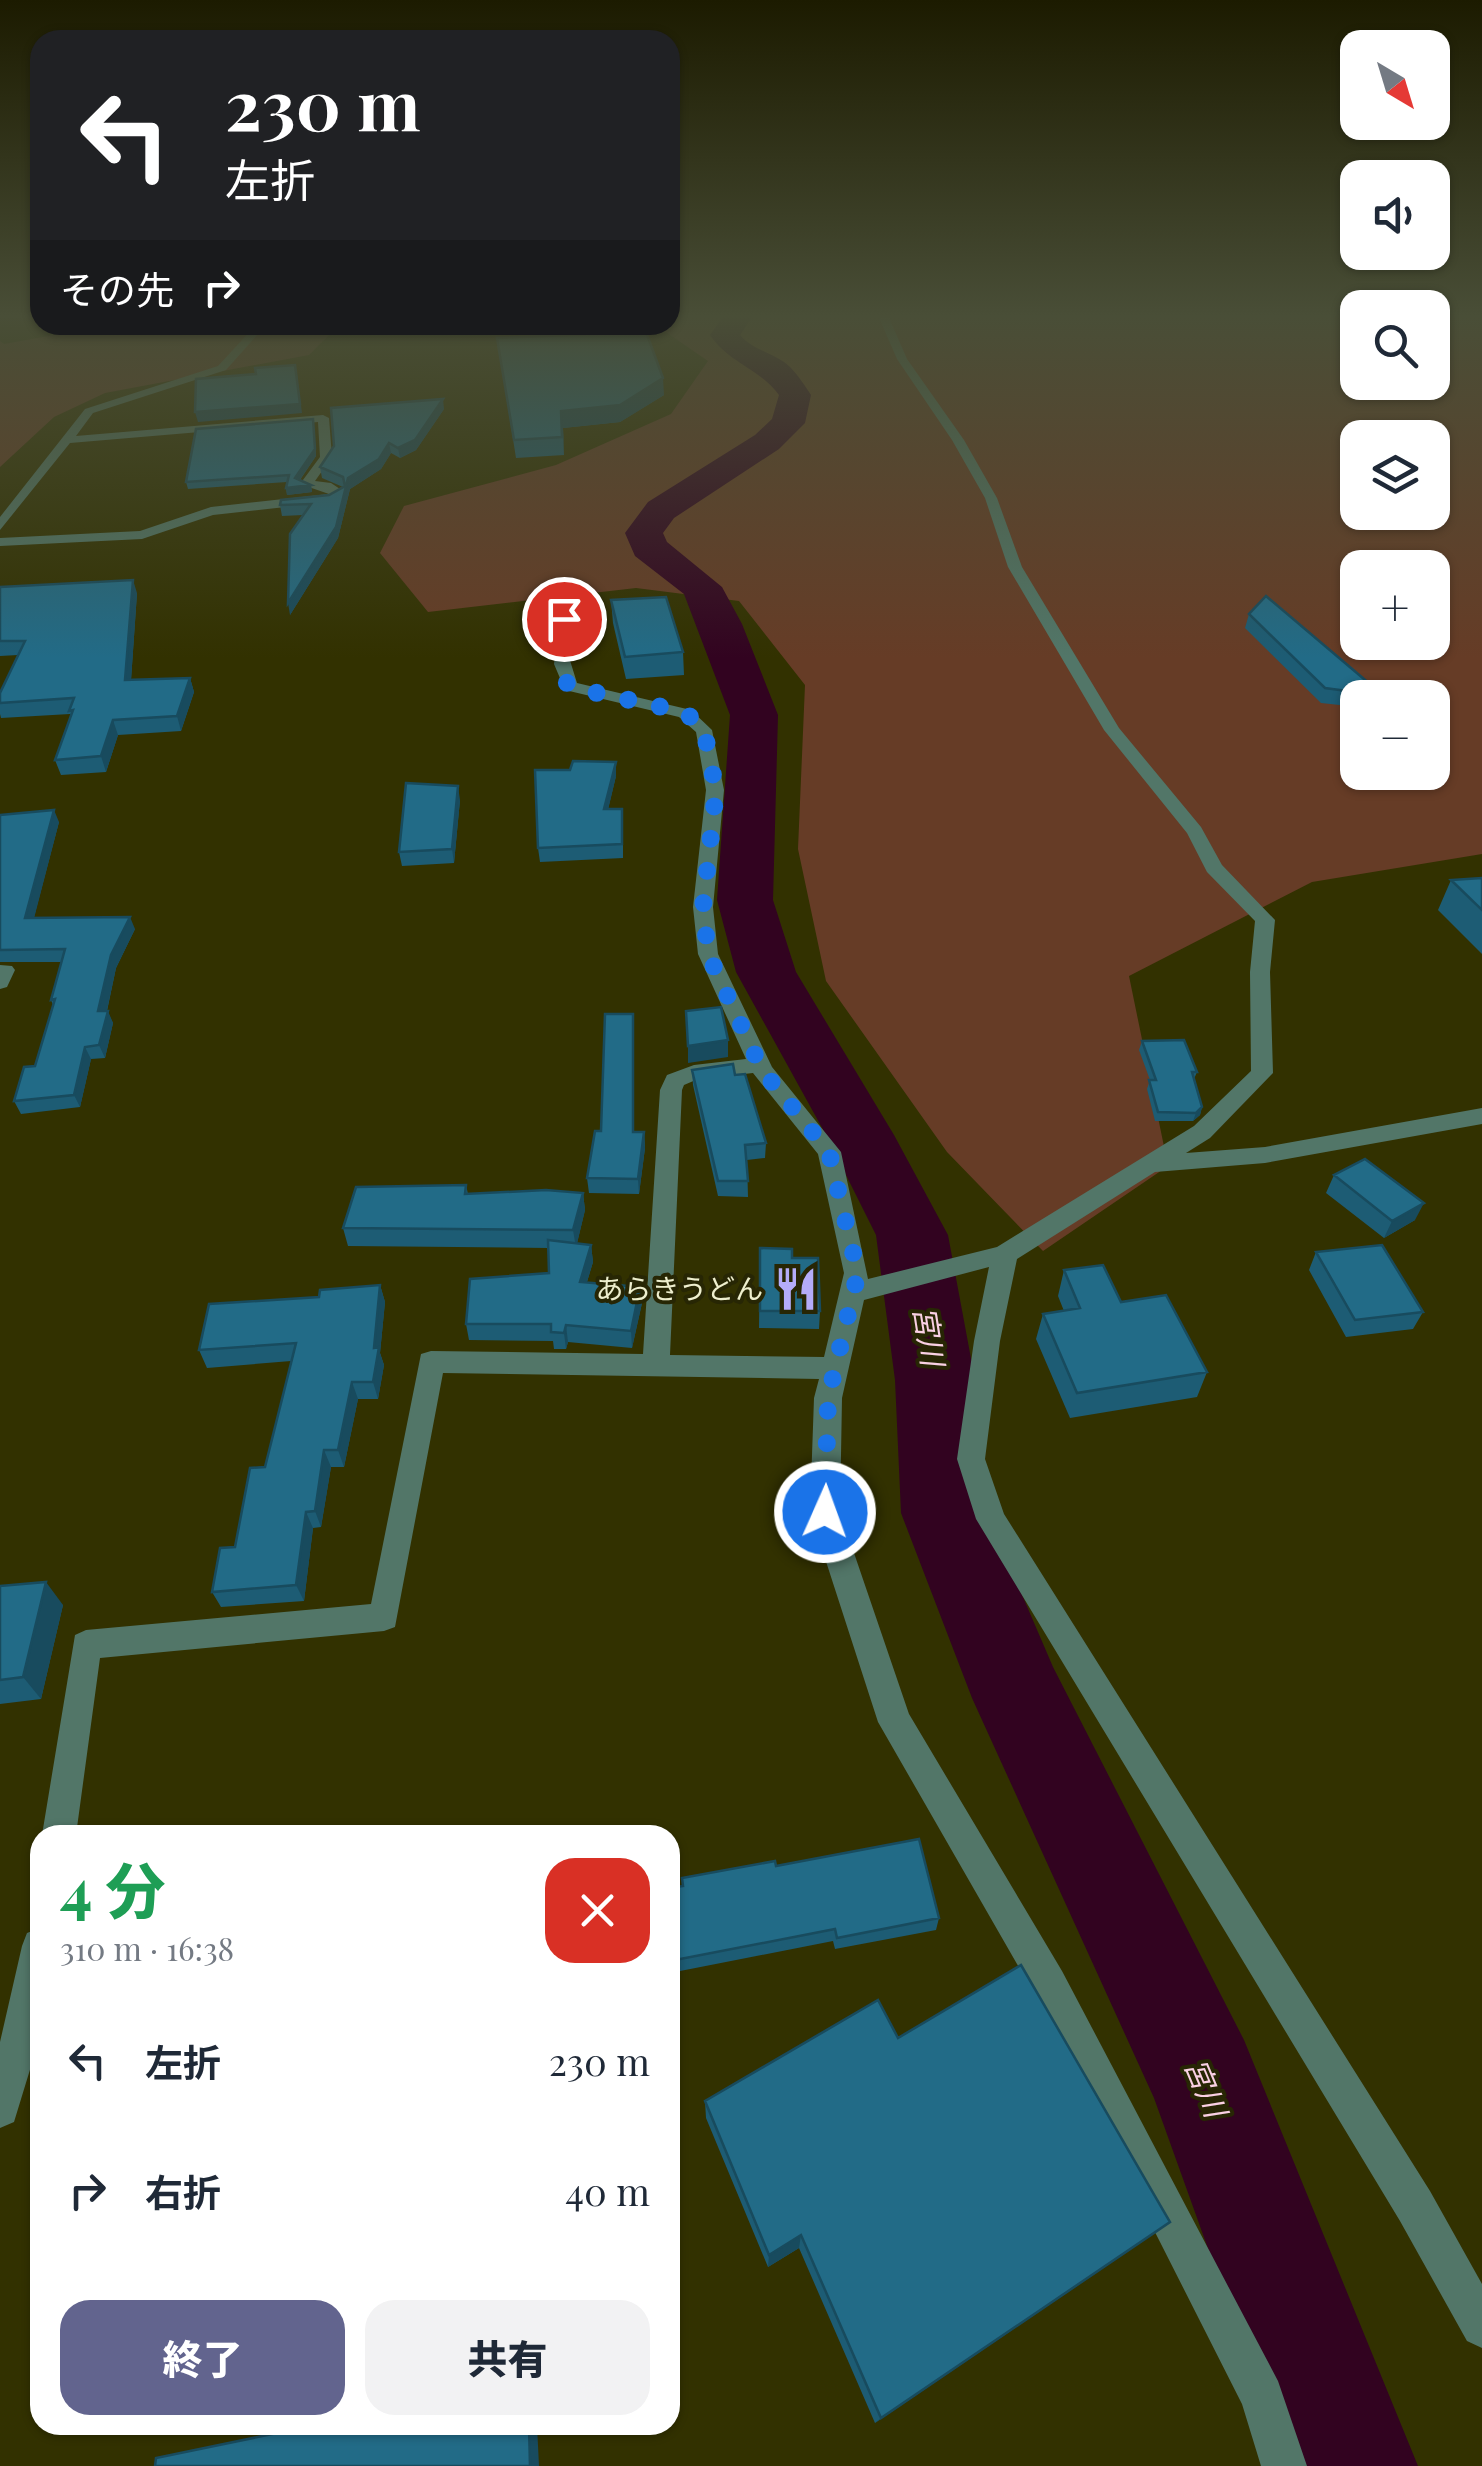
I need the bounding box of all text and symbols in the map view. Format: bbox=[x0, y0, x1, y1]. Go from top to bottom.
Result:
north arrow bbox=[1340, 30, 1450, 140]
map controls bbox=[1340, 30, 1450, 790]
text: 230 m bbox=[225, 55, 421, 149]
icon: left bbox=[60, 70, 190, 200]
text: 左折 bbox=[225, 148, 315, 208]
button: sound bbox=[1340, 160, 1450, 270]
icon: right bbox=[194, 260, 249, 315]
text: その先 bbox=[60, 263, 174, 314]
button: search bbox=[1340, 290, 1450, 400]
button: layers bbox=[1340, 420, 1450, 530]
button: + bbox=[1340, 550, 1450, 660]
pin bbox=[522, 577, 607, 662]
icon: arrive bbox=[537, 592, 592, 647]
button: − bbox=[1340, 680, 1450, 790]
restaurant icon: あらきうどん bbox=[772, 1265, 820, 1313]
place label: あらきうどん bbox=[596, 1269, 763, 1306]
water label: 宮川 bbox=[906, 1303, 955, 1371]
position arrow bbox=[773, 1460, 877, 1564]
text: 4 分 bbox=[60, 1848, 165, 1928]
button: close bbox=[545, 1858, 650, 1963]
text: 310 m · 16:38 bbox=[60, 1926, 234, 1969]
icon: left bbox=[60, 2033, 115, 2088]
text: 230 m bbox=[549, 2035, 650, 2086]
text: 左折 bbox=[145, 2036, 221, 2087]
water label: 宮川 bbox=[1177, 2052, 1238, 2125]
icon: right bbox=[60, 2163, 115, 2218]
text: 40 m bbox=[565, 2165, 650, 2216]
text: 右折 bbox=[145, 2166, 221, 2217]
button: 終了 bbox=[60, 2300, 345, 2415]
button: 共有 bbox=[365, 2300, 650, 2415]

